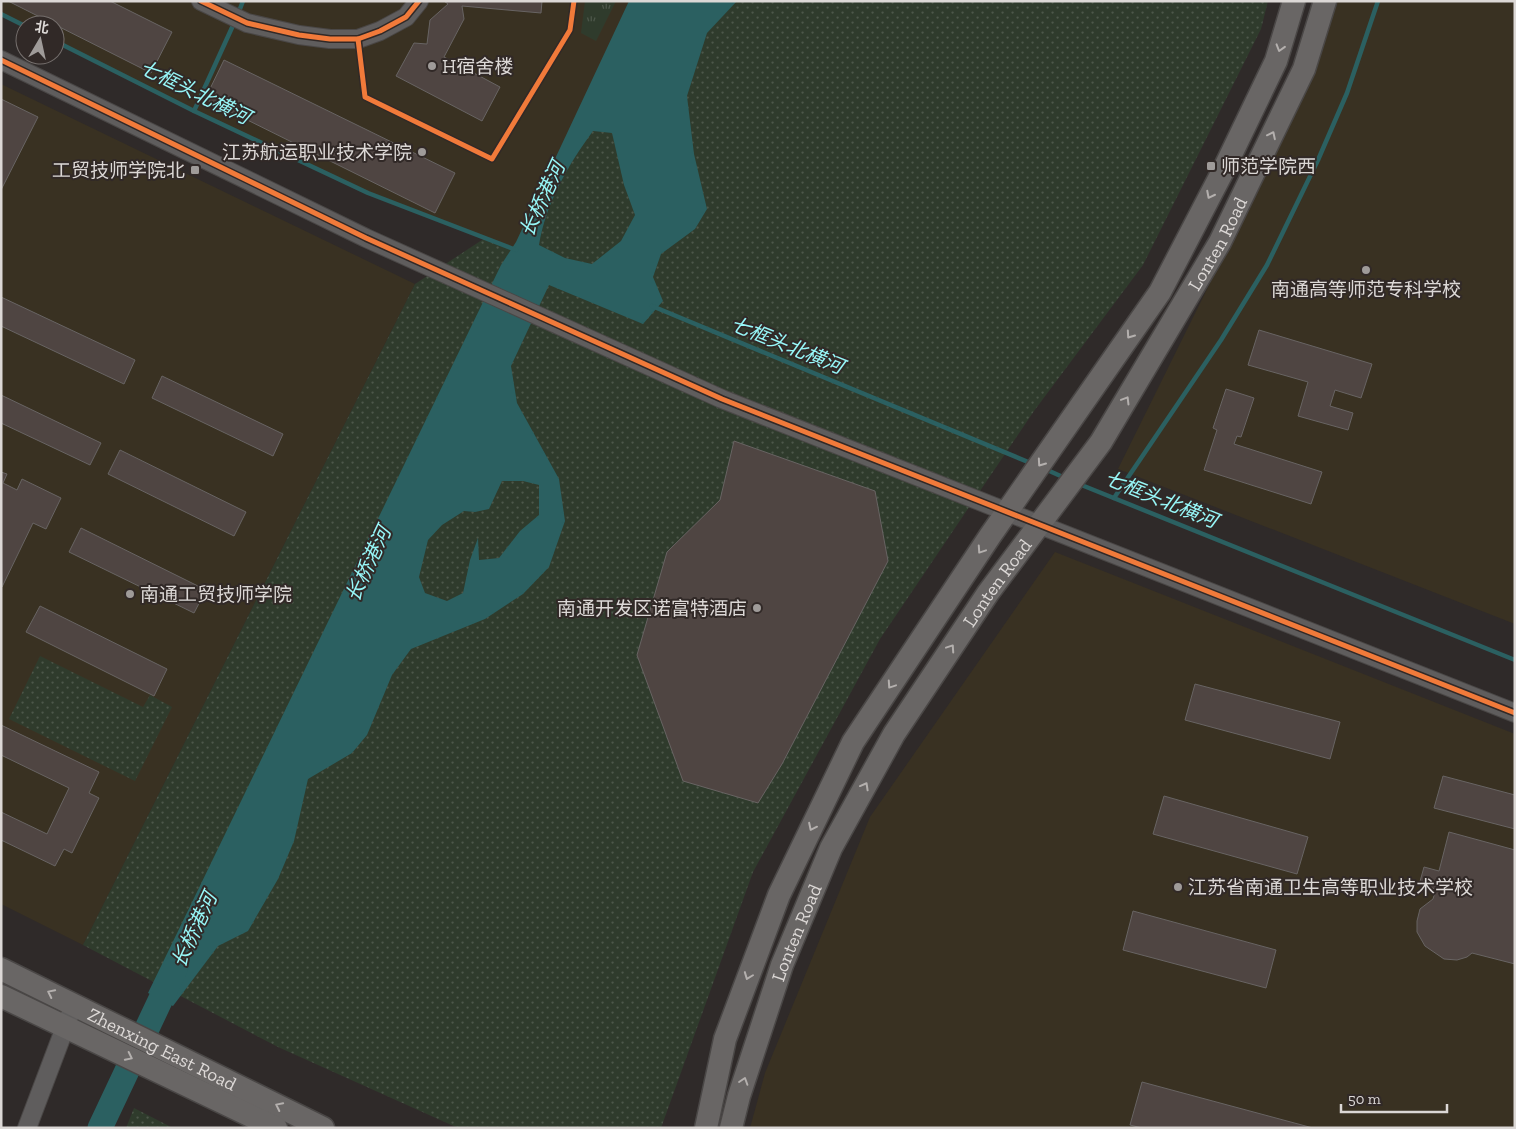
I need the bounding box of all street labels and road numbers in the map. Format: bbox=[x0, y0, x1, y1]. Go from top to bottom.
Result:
street label: Lonten Road bbox=[1182, 193, 1252, 295]
street label: Lonten Road bbox=[957, 534, 1037, 631]
street label: Lonten Road bbox=[766, 880, 826, 984]
street label: Zhenxing East Road bbox=[84, 1002, 241, 1095]

